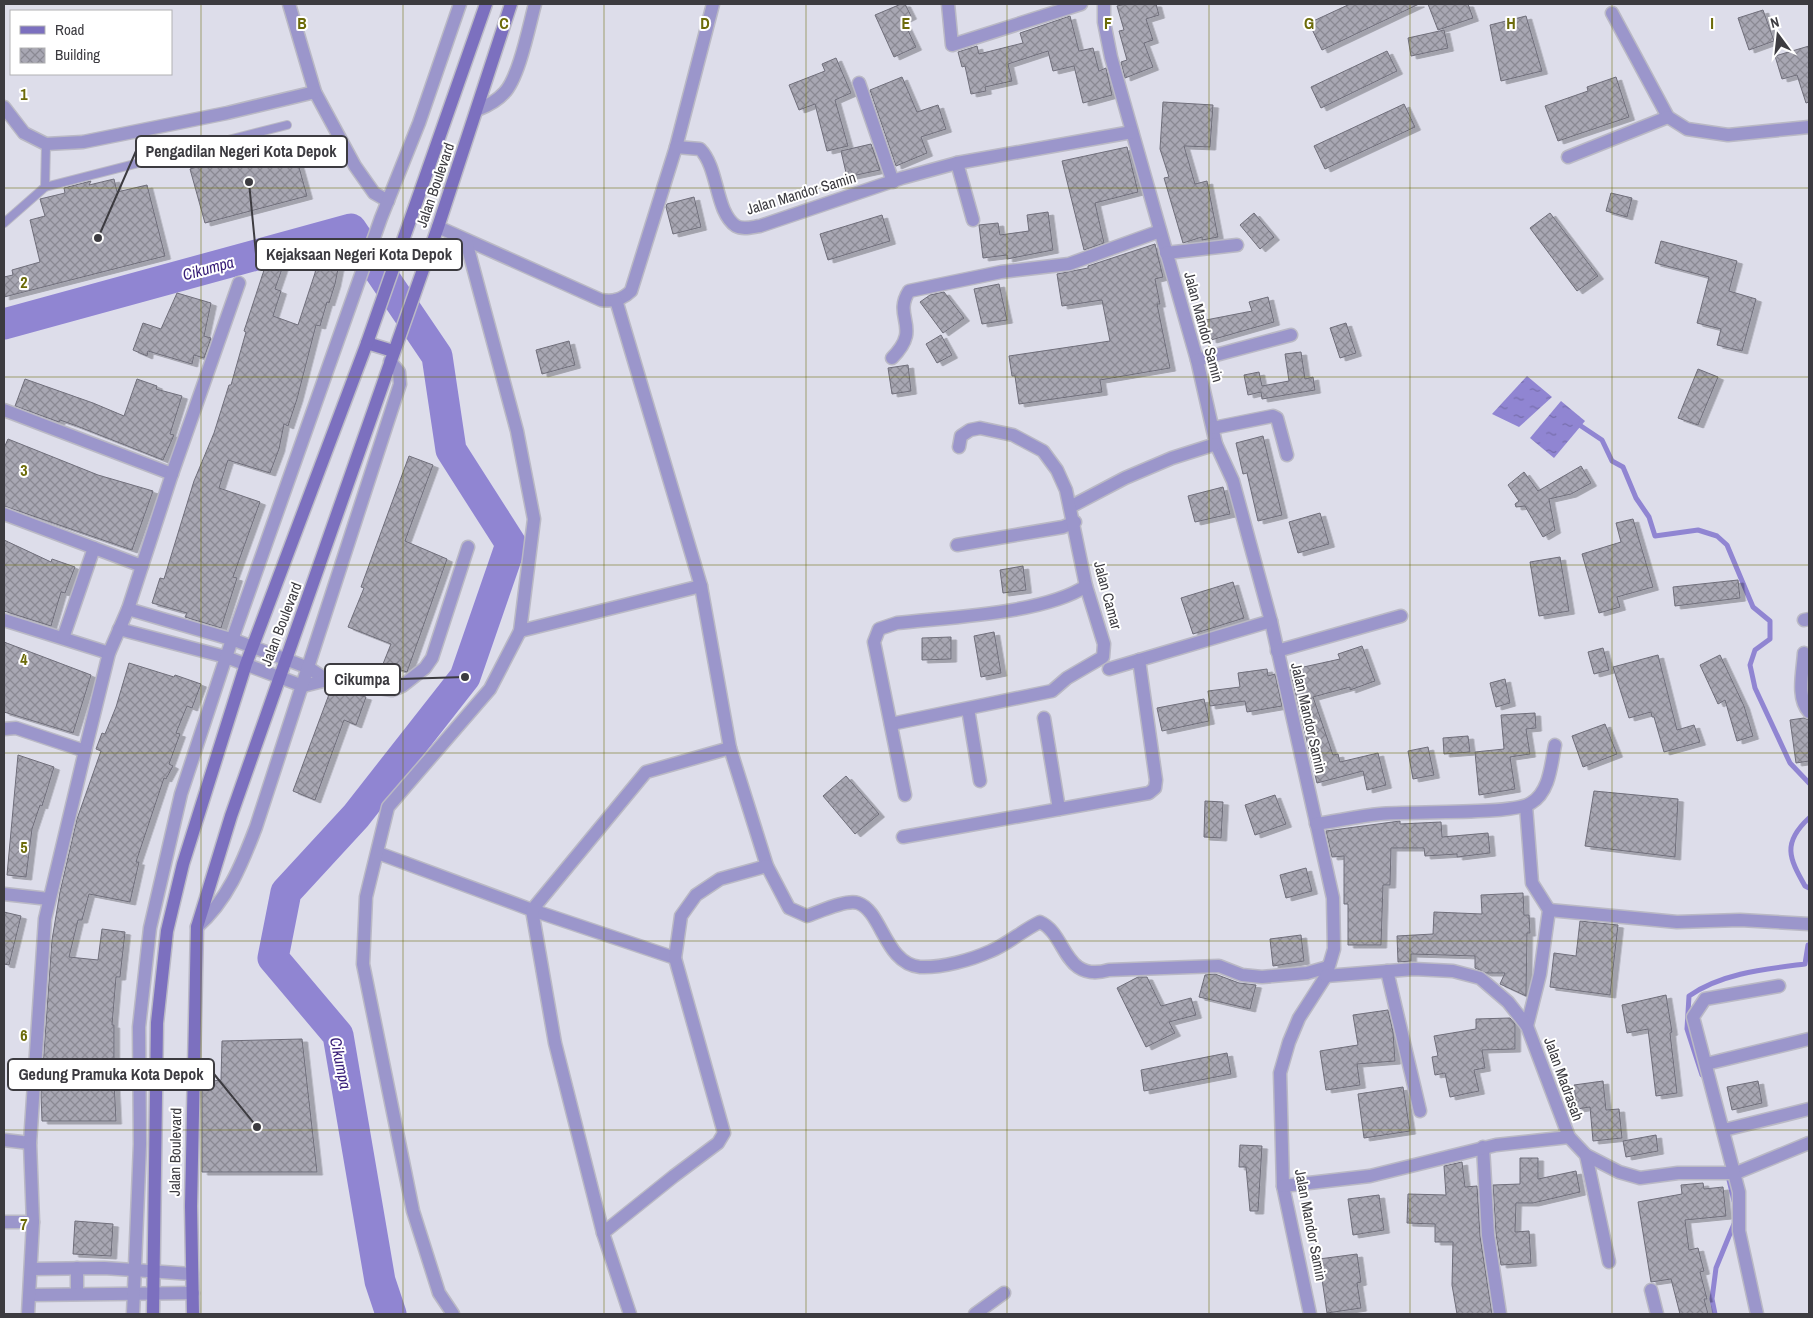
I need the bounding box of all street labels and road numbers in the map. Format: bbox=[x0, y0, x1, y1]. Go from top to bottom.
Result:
street label: Jalan Boulevard bbox=[411, 140, 459, 230]
street label: Jalan Mandor Samin bbox=[744, 166, 858, 220]
street label: Jalan Mandor Samin bbox=[1179, 269, 1229, 385]
street label: Jalan Camar bbox=[1089, 559, 1127, 631]
street label: Jalan Boulevard bbox=[255, 579, 307, 669]
street label: Jalan Mandor Samin bbox=[1286, 660, 1332, 776]
street label: Jalan Madrasah bbox=[1539, 1034, 1589, 1124]
street label: Jalan Boulevard bbox=[164, 1108, 186, 1196]
street label: Jalan Mandor Samin bbox=[1290, 1167, 1332, 1283]

